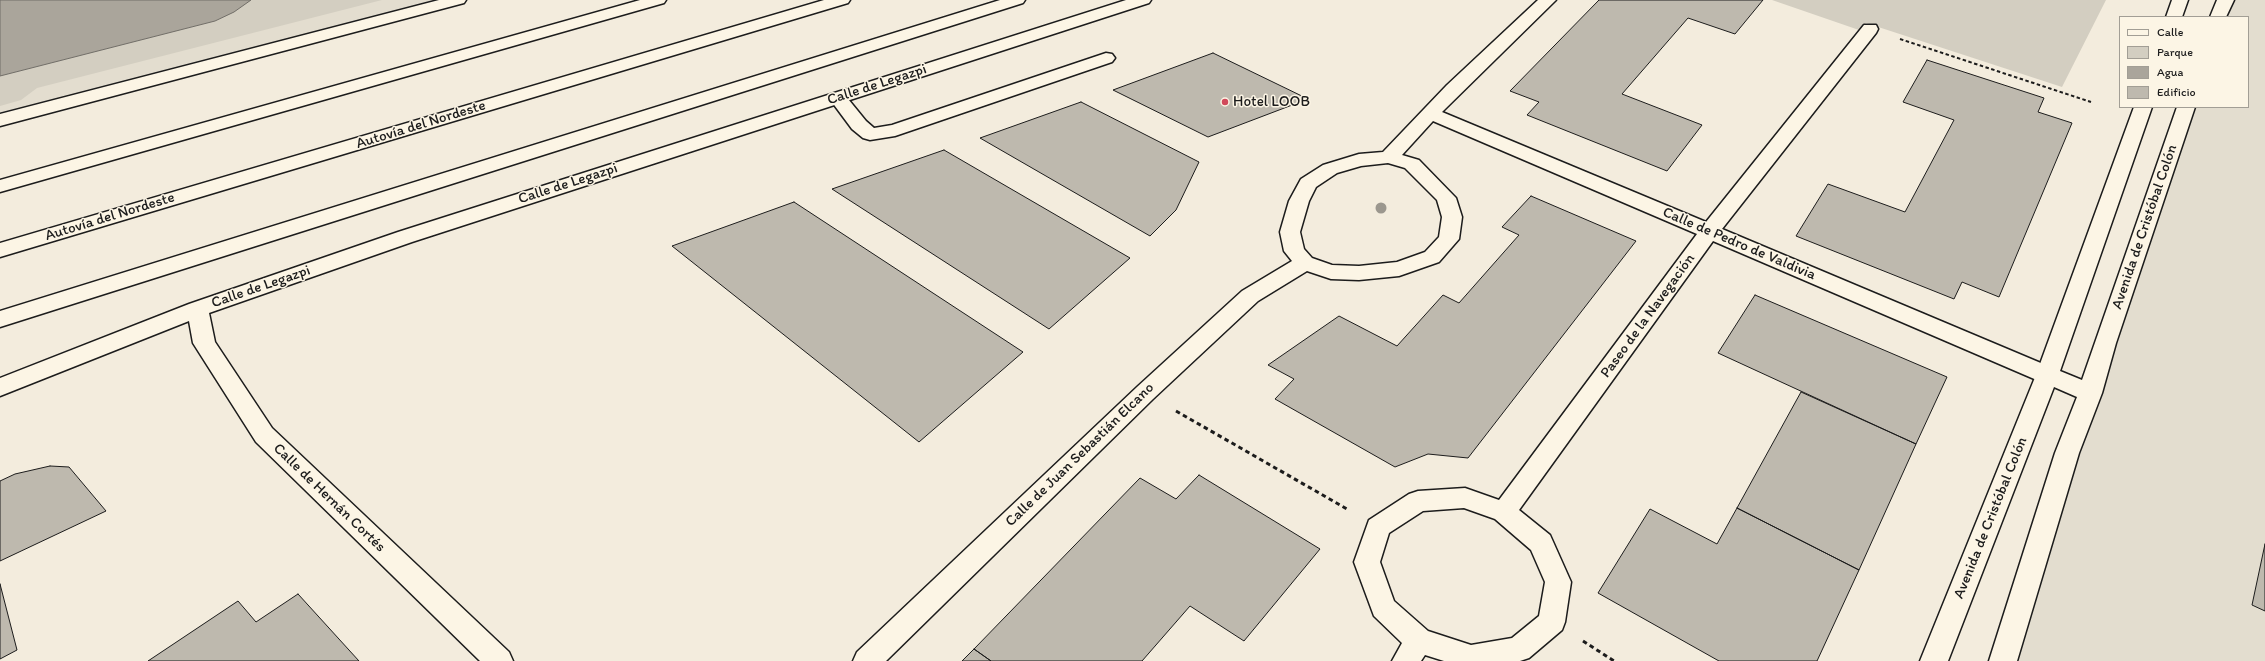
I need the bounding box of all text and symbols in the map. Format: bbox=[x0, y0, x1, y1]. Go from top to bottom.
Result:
legend bbox=[2119, 16, 2249, 108]
text: Calle bbox=[2157, 25, 2183, 39]
text: Parque bbox=[2157, 45, 2193, 59]
street label: Calle de Legazpi bbox=[825, 60, 929, 110]
text: Agua bbox=[2157, 65, 2183, 79]
text: Edificio bbox=[2157, 85, 2196, 99]
place label: Hotel LOOB bbox=[1233, 93, 1310, 111]
street label: Autovía del Nordeste bbox=[354, 97, 488, 153]
marker: Hotel LOOB bbox=[1220, 97, 1230, 107]
street label: Avenida de Cristóbal Colón bbox=[2108, 142, 2182, 312]
street label: Calle de Legazpi bbox=[516, 159, 620, 209]
street label: Autovía del Nordeste bbox=[43, 189, 177, 245]
street label: Calle de Pedro de Valdivia bbox=[1660, 204, 1818, 284]
street label: Paseo de la Navegación bbox=[1597, 250, 1699, 382]
street label: Calle de Legazpi bbox=[209, 262, 313, 312]
street label: Calle de Juan Sebastián Elcano bbox=[1002, 379, 1158, 531]
street label: Avenida de Cristóbal Colón bbox=[1950, 435, 2032, 601]
street label: Calle de Hernán Cortés bbox=[269, 440, 389, 556]

